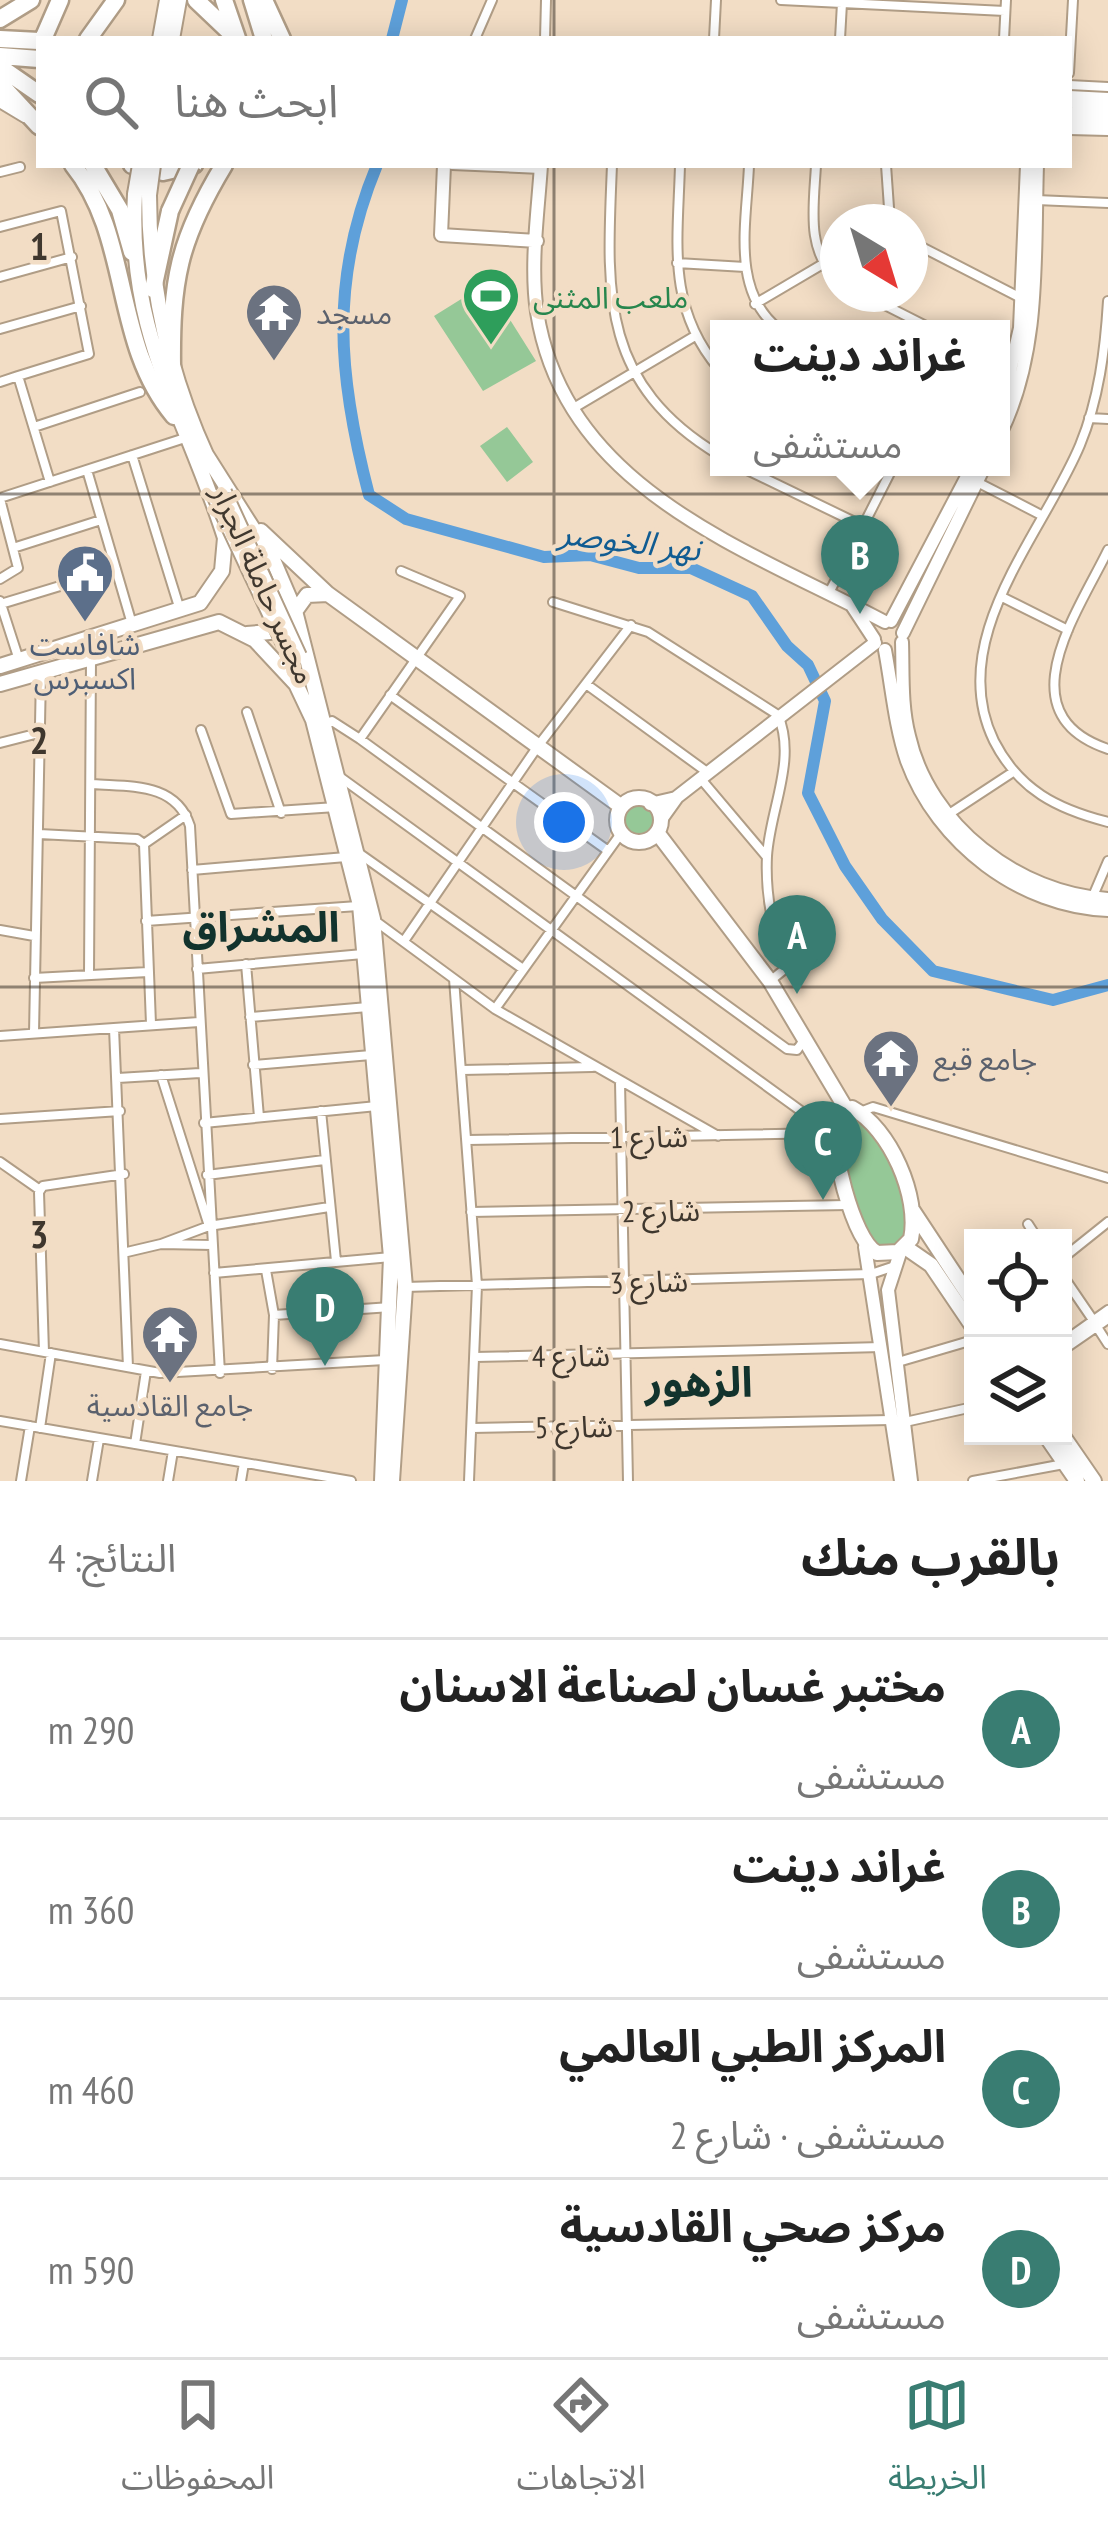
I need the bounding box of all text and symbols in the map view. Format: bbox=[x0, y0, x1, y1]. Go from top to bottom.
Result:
search box bbox=[36, 36, 1072, 168]
icon: search bbox=[78, 69, 144, 135]
text: ابحث هنا bbox=[174, 71, 339, 129]
north arrow bbox=[820, 204, 928, 312]
text: 1 bbox=[30, 220, 48, 271]
sports icon: ملعب المثنى bbox=[460, 265, 522, 347]
place label: ملعب المثنى bbox=[533, 277, 688, 316]
temple icon: مسجد bbox=[243, 281, 305, 363]
place label: مسجد bbox=[316, 293, 392, 332]
popup bbox=[710, 320, 1010, 476]
text: غراند دينت bbox=[753, 325, 967, 383]
text: مستشفى bbox=[753, 418, 902, 469]
street label: مجسر حاملة الجرار bbox=[203, 477, 326, 690]
water label: نهر الخوصر bbox=[554, 510, 706, 570]
pin: B bbox=[821, 515, 899, 614]
public building icon: شافاست اكسبرس bbox=[54, 542, 116, 624]
place label: شافاست اكسبرس bbox=[30, 624, 140, 697]
text: 2 bbox=[30, 714, 48, 765]
your location bbox=[534, 792, 594, 852]
pin: A bbox=[758, 895, 836, 994]
district label: المشراق bbox=[182, 899, 340, 954]
temple icon: جامع قبع bbox=[860, 1027, 922, 1109]
place label: جامع قبع bbox=[933, 1039, 1037, 1082]
pin: C bbox=[784, 1101, 862, 1200]
street label: شارع 1 bbox=[609, 1116, 689, 1160]
street label: شارع 2 bbox=[621, 1190, 701, 1234]
text: 3 bbox=[30, 1208, 48, 1259]
map controls bbox=[964, 1229, 1072, 1445]
button: locate bbox=[964, 1229, 1072, 1337]
street label: شارع 3 bbox=[609, 1260, 689, 1306]
pin: D bbox=[286, 1267, 364, 1366]
temple icon: جامع القادسية bbox=[139, 1303, 201, 1385]
street label: شارع 4 bbox=[531, 1335, 611, 1379]
button: layers bbox=[964, 1337, 1072, 1445]
district label: الزهور bbox=[643, 1354, 753, 1409]
place label: جامع القادسية bbox=[87, 1385, 253, 1428]
street label: شارع 5 bbox=[534, 1406, 614, 1450]
text: بالقرب منك bbox=[801, 1523, 1060, 1589]
text: النتائج: 4 bbox=[48, 1532, 176, 1583]
text: مختبر غسان لصناعة الاسنان bbox=[400, 1656, 946, 1714]
text: 290 m bbox=[48, 1704, 134, 1755]
text: A bbox=[1011, 1704, 1031, 1755]
text: مستشفى bbox=[797, 1749, 946, 1800]
text: غراند دينت bbox=[732, 1836, 946, 1894]
text: 360 m bbox=[48, 1884, 134, 1935]
text: B bbox=[1011, 1884, 1031, 1935]
text: مستشفى bbox=[797, 1929, 946, 1980]
text: المركز الطبي العالمي bbox=[559, 2016, 946, 2074]
text: 460 m bbox=[48, 2064, 134, 2115]
text: C bbox=[1012, 2064, 1030, 2115]
text: مستشفى · شارع 2 bbox=[670, 2109, 946, 2160]
text: مركز صحي القادسية bbox=[560, 2196, 946, 2254]
text: 590 m bbox=[48, 2244, 134, 2295]
text: D bbox=[1011, 2244, 1031, 2295]
text: مستشفى bbox=[797, 2289, 946, 2340]
tab: المحفوظات bbox=[121, 2372, 274, 2513]
tab: الاتجاهات bbox=[517, 2372, 646, 2513]
tab: الخريطة bbox=[888, 2372, 987, 2513]

